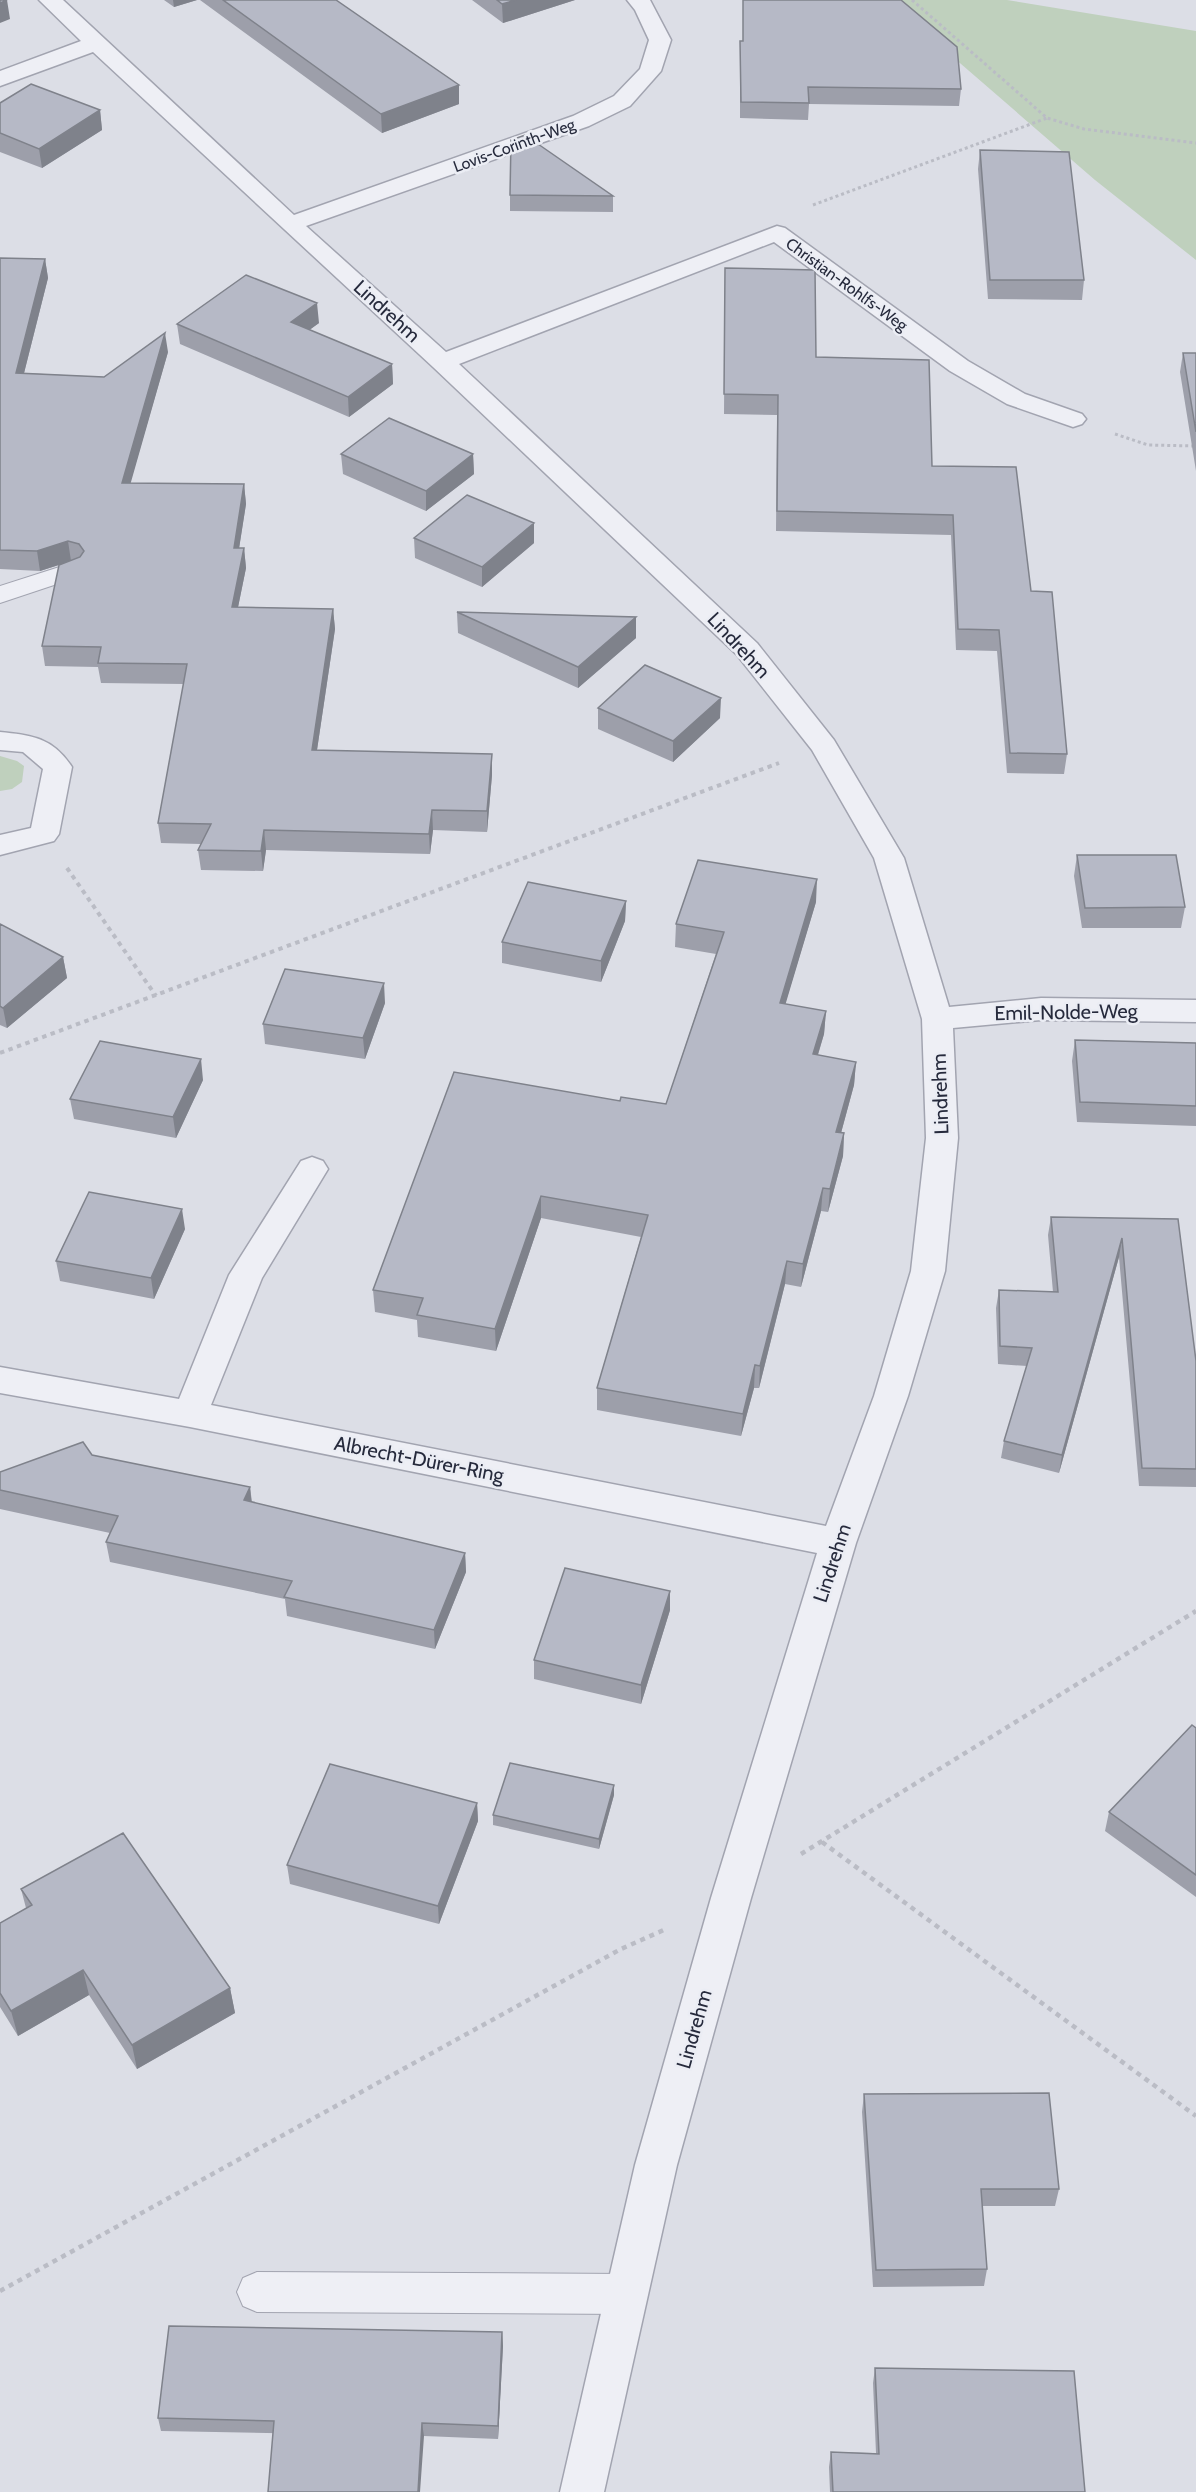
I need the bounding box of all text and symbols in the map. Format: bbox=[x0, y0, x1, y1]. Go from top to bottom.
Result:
street label: Lovis-Corinth-Weg bbox=[451, 114, 579, 176]
street label: Christian-Rohlfs-Weg bbox=[782, 234, 912, 335]
street label: Lindrehm bbox=[349, 275, 425, 347]
street label: Lindrehm bbox=[703, 607, 775, 683]
street label: Emil-Nolde-Weg bbox=[994, 999, 1139, 1025]
street label: Lindrehm bbox=[927, 1053, 953, 1135]
street label: Albrecht-Dürer-Ring bbox=[332, 1431, 507, 1487]
street label: Lindrehm bbox=[808, 1521, 856, 1605]
street label: Lindrehm bbox=[671, 1987, 717, 2071]

